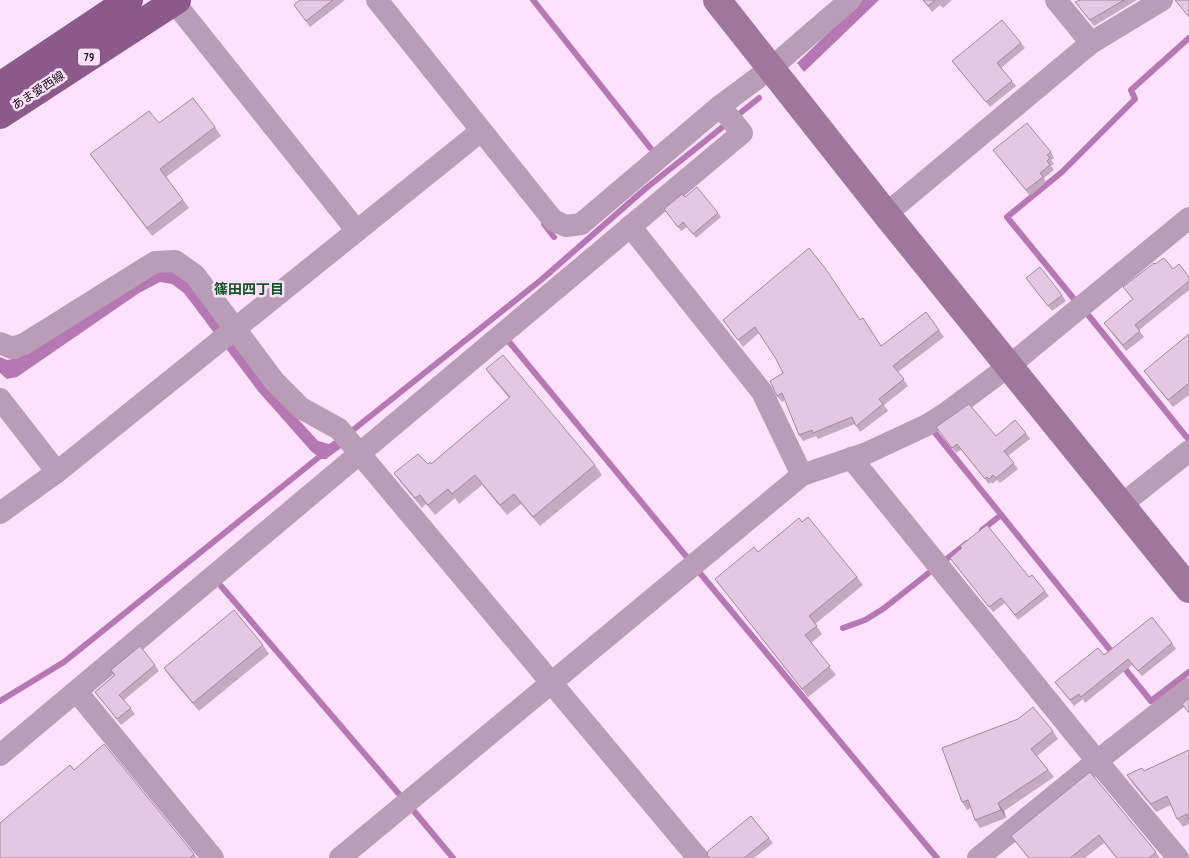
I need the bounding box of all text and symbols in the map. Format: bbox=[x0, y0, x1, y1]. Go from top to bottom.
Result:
road number: 79 bbox=[78, 48, 100, 66]
street label: あま愛西線 bbox=[9, 67, 67, 113]
district label: 篠田四丁目 bbox=[214, 280, 284, 298]

